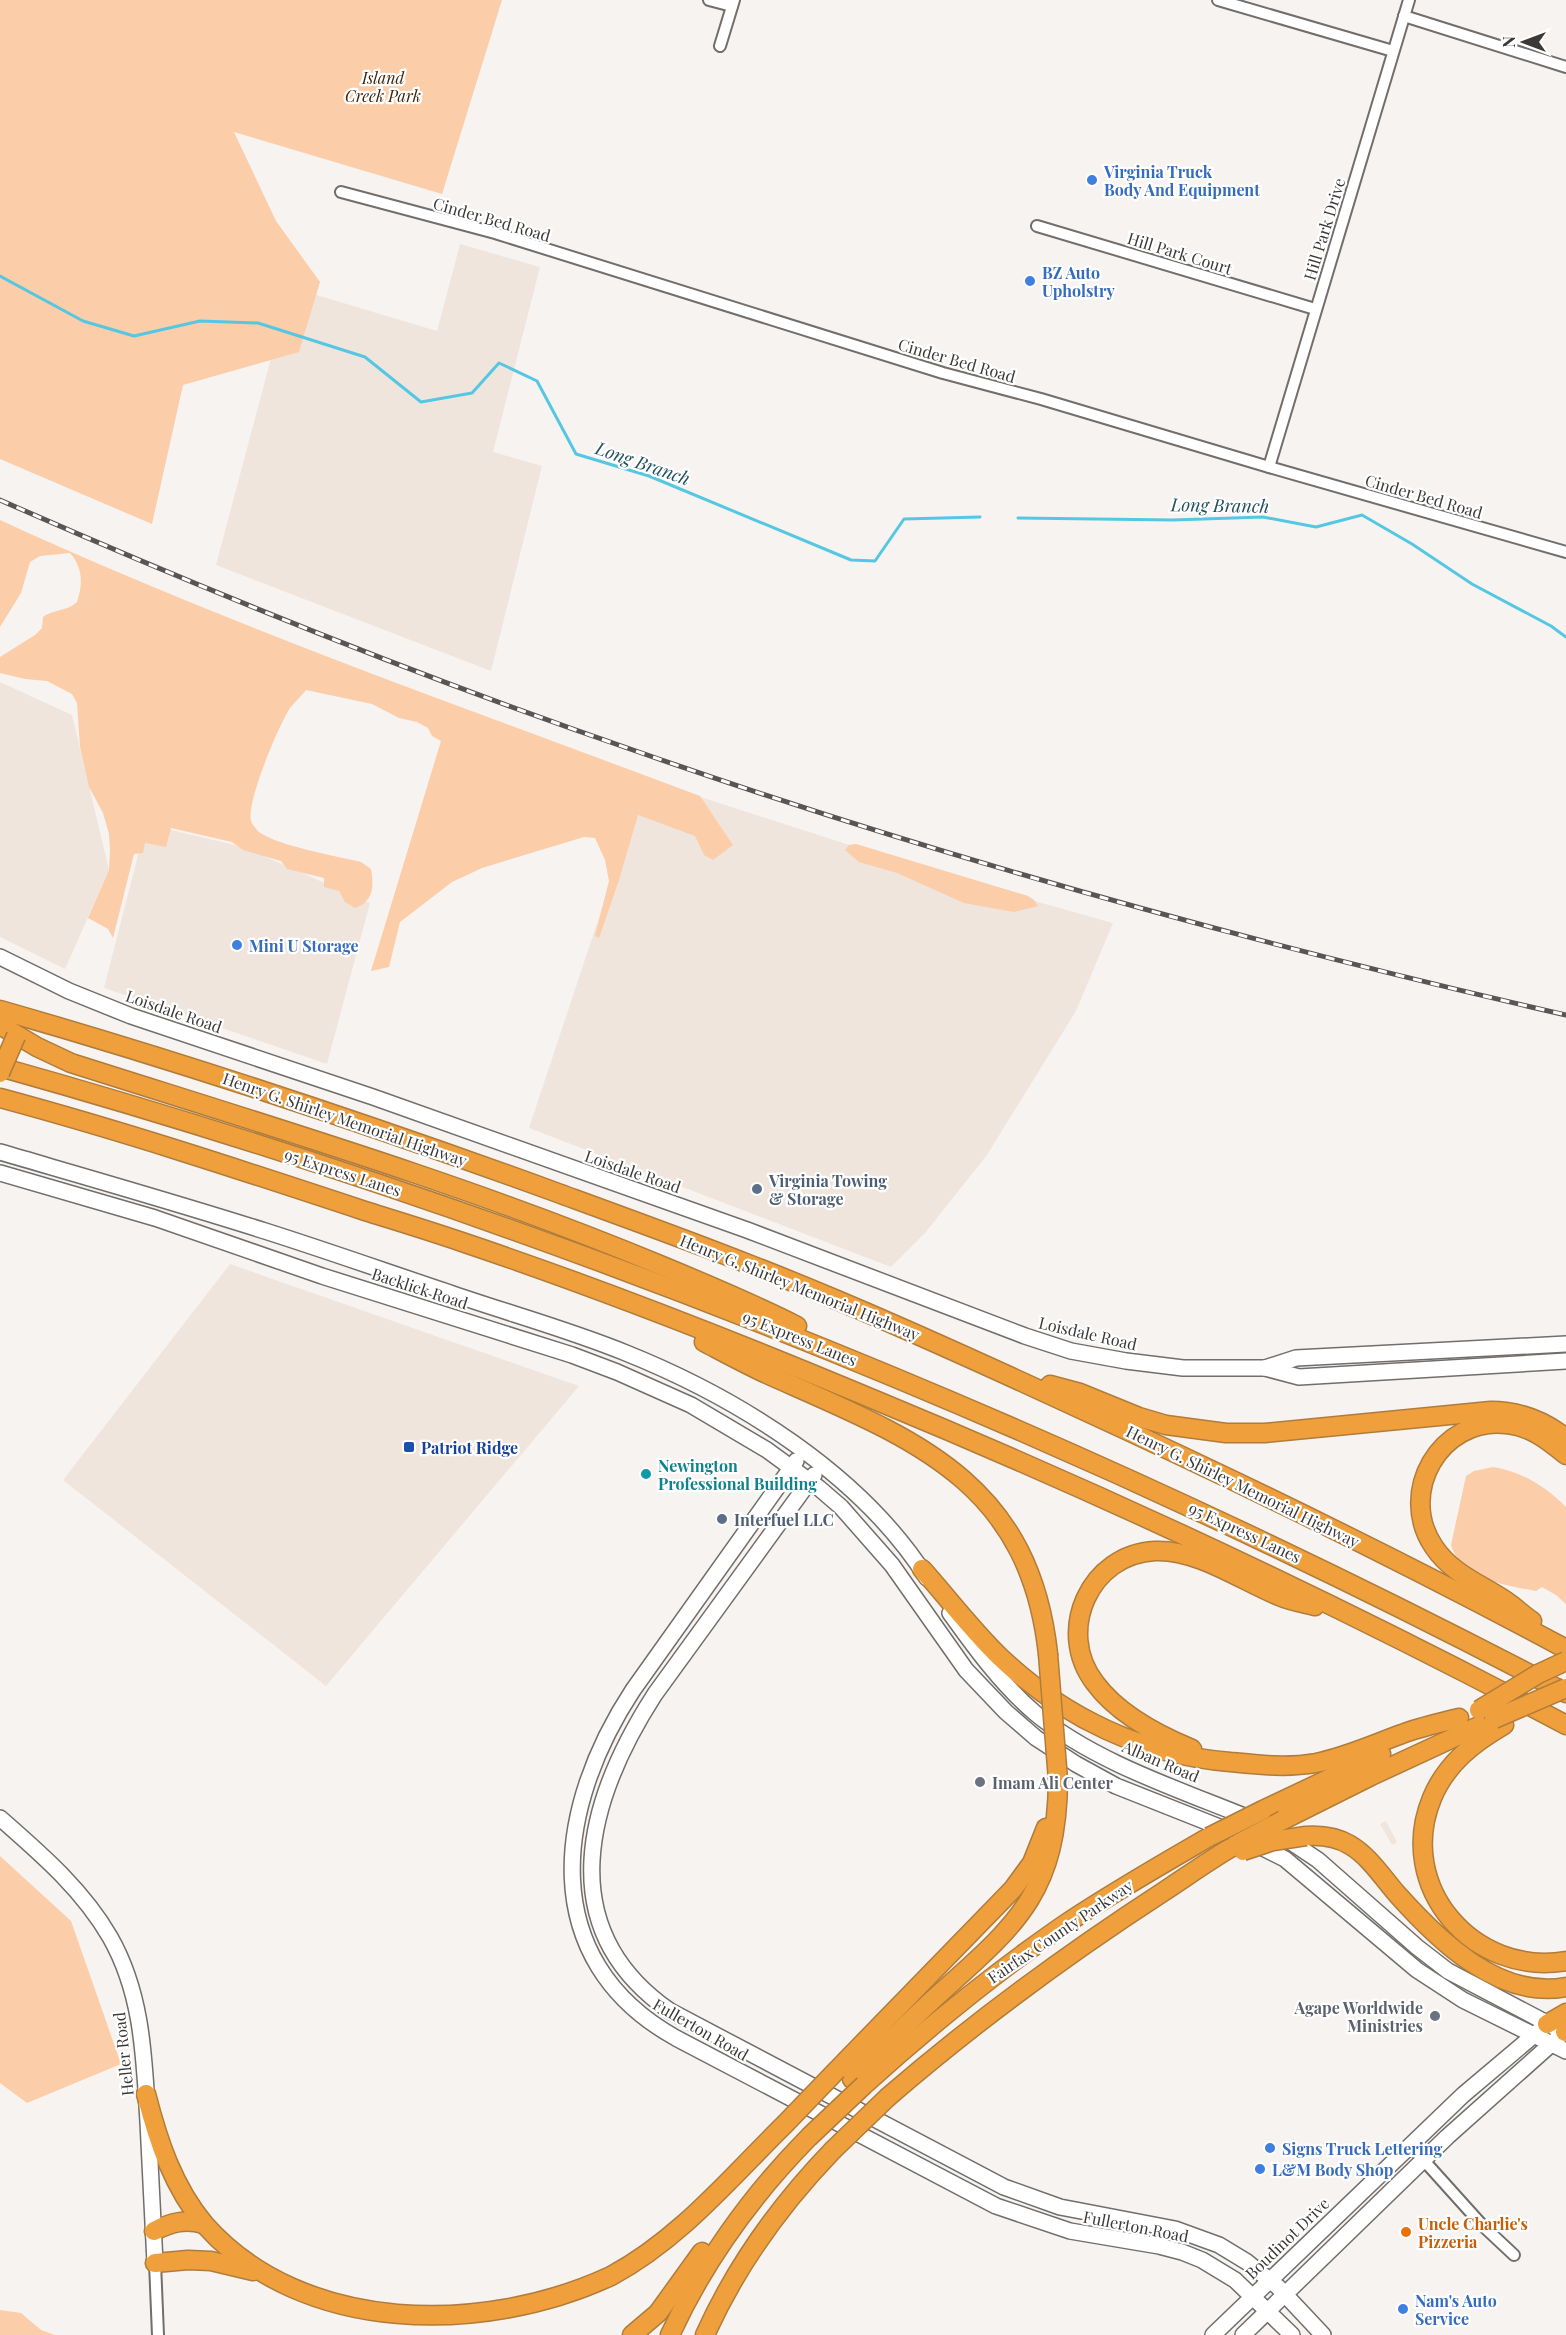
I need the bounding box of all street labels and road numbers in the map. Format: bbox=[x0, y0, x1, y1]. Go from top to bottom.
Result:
street label: Hill Park Drive bbox=[1299, 175, 1349, 283]
street label: Cinder Bed Road bbox=[431, 192, 553, 246]
street label: Hill Park Court bbox=[1125, 227, 1235, 279]
street label: Cinder Bed Road bbox=[896, 333, 1018, 387]
street label: Cinder Bed Road bbox=[1363, 469, 1485, 523]
street label: Loisdale Road bbox=[123, 985, 225, 1037]
street label: Henry G. Shirley Memorial Highway bbox=[220, 1067, 470, 1171]
street label: 95 Express Lanes bbox=[282, 1143, 404, 1201]
street label: Loisdale Road bbox=[582, 1145, 684, 1197]
street label: Henry G. Shirley Memorial Highway bbox=[677, 1229, 923, 1345]
street label: Backlick Road bbox=[369, 1263, 471, 1313]
street label: 95 Express Lanes bbox=[740, 1306, 860, 1370]
street label: Loisdale Road bbox=[1037, 1312, 1139, 1354]
street label: Henry G. Shirley Memorial Highway bbox=[1123, 1420, 1363, 1552]
street label: 95 Express Lanes bbox=[1186, 1497, 1304, 1567]
street label: Alban Road bbox=[1118, 1735, 1203, 1787]
street label: Fairfax County Parkway bbox=[983, 1875, 1137, 1987]
street label: Fullerton Road bbox=[649, 1993, 753, 2065]
street label: Heller Road bbox=[108, 2011, 138, 2097]
street label: Boudinot Drive bbox=[1241, 2193, 1333, 2283]
street label: Fullerton Road bbox=[1081, 2205, 1191, 2247]

